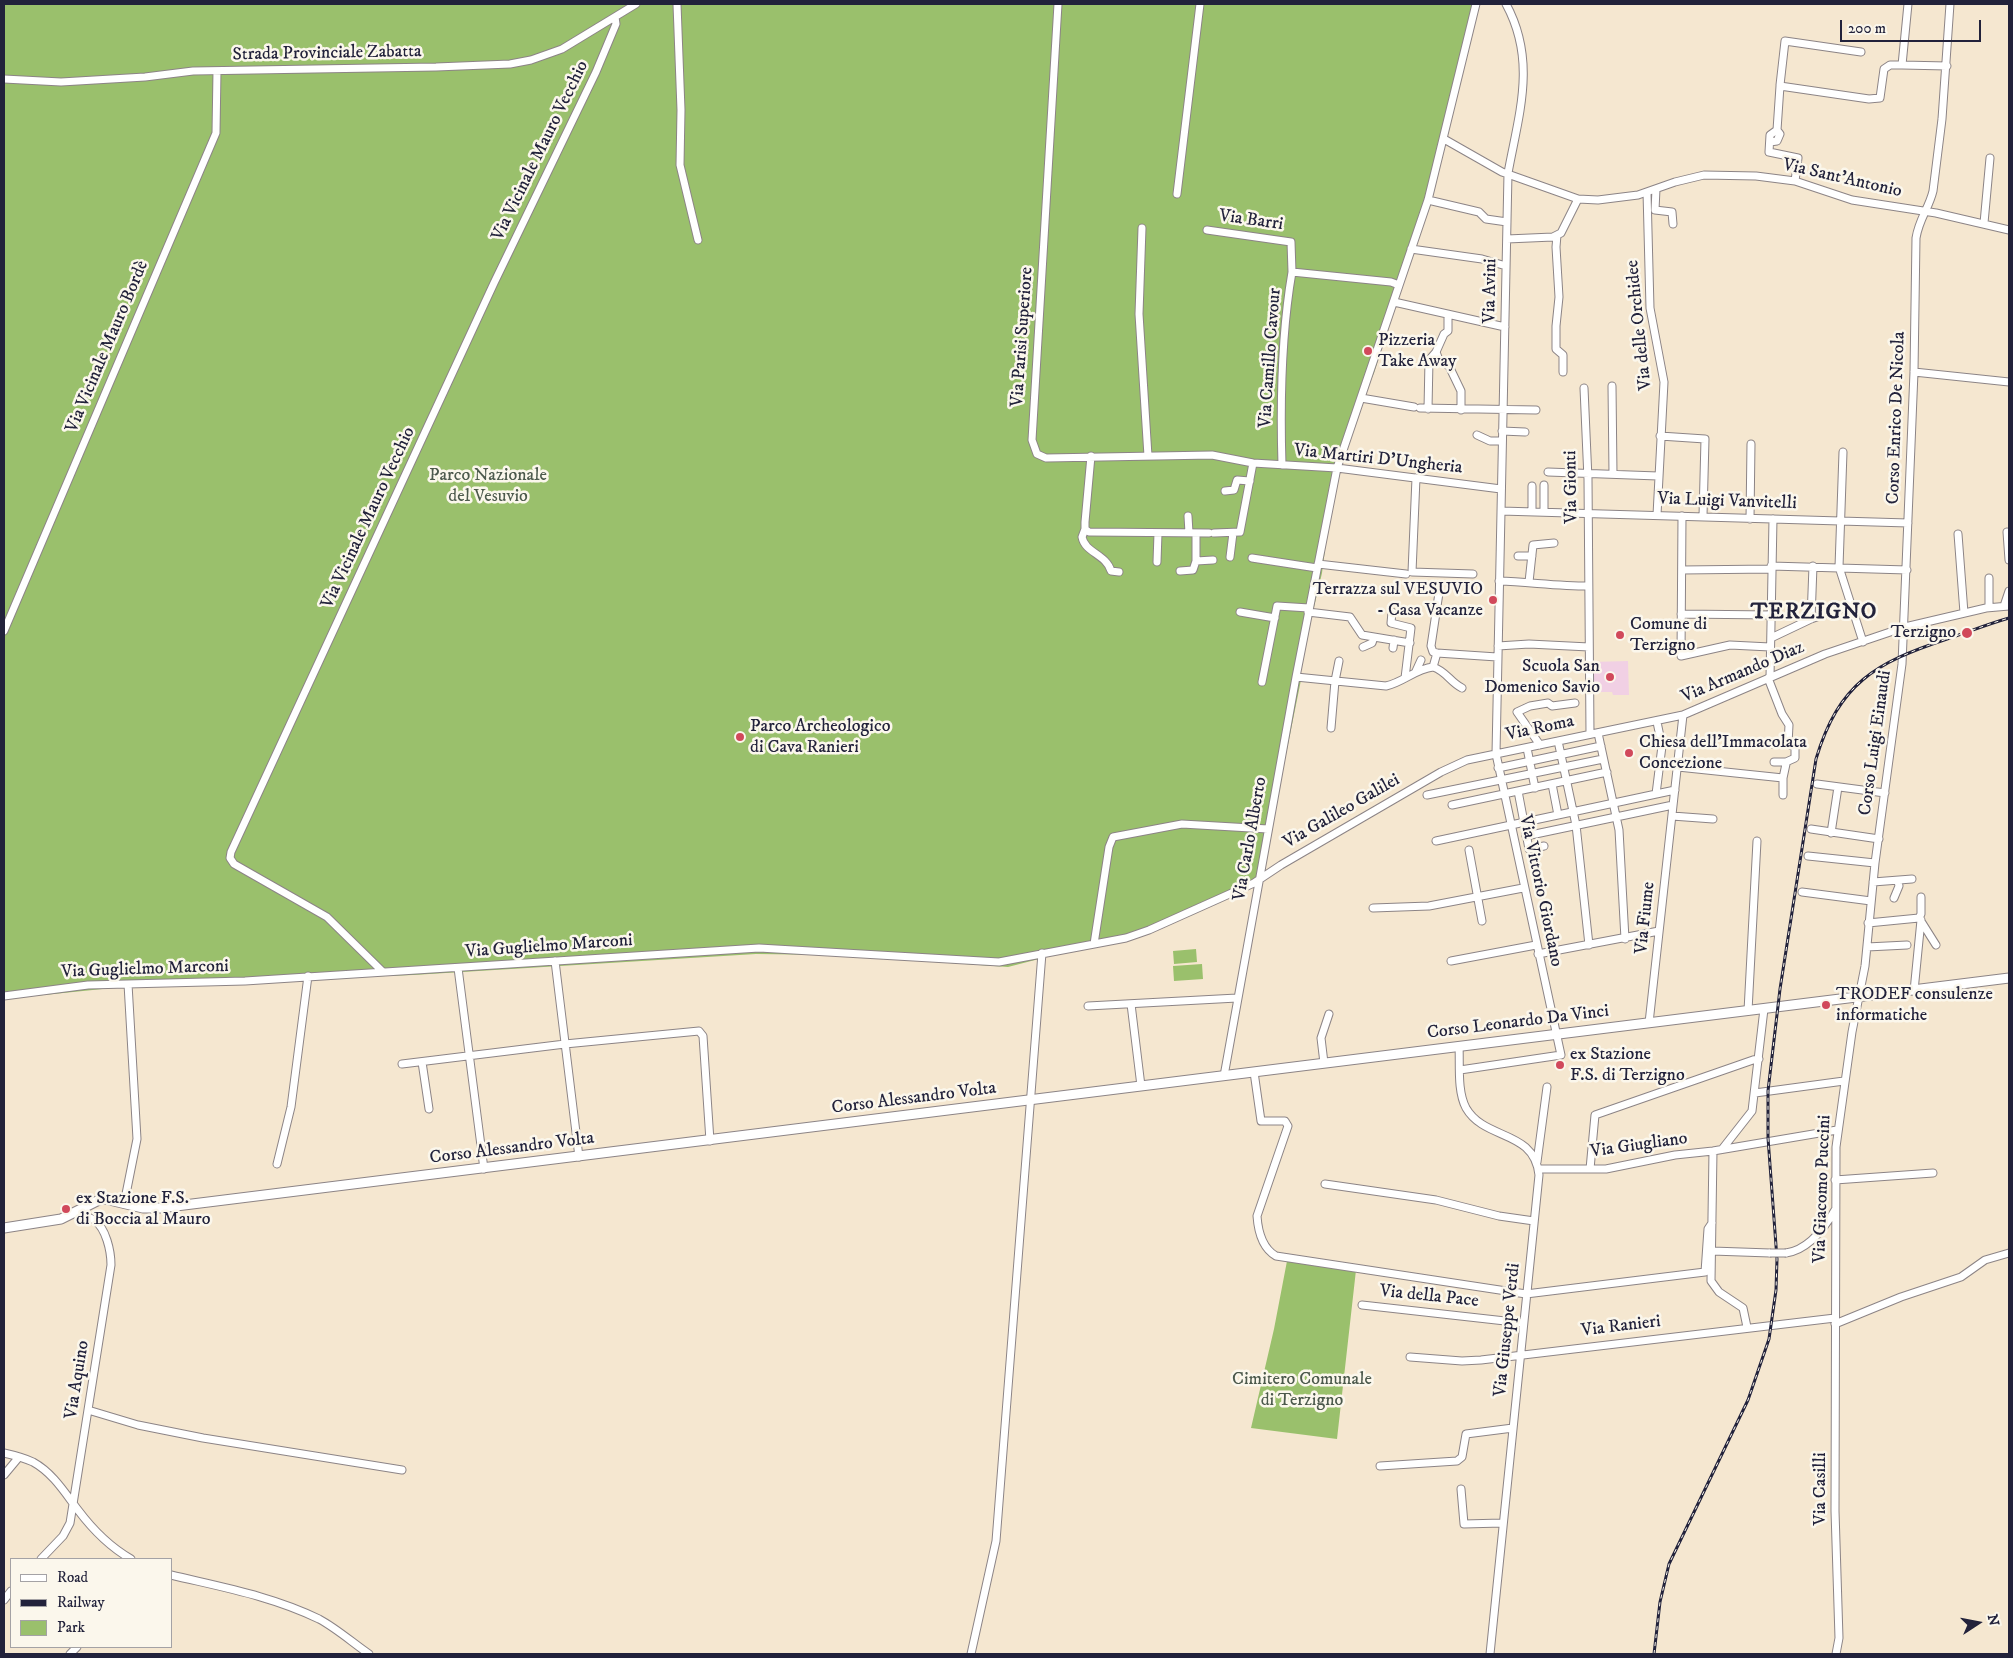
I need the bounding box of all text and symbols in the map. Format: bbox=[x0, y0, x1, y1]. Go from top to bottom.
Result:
scale bar bbox=[1843, 10, 1984, 42]
text: 200 m bbox=[1848, 19, 1886, 38]
street label: Strada Provinciale Zabatta bbox=[232, 42, 422, 66]
street label: Via Vicinale Mauro Vecchio bbox=[488, 57, 594, 245]
street label: Via Sant'Antonio bbox=[1780, 155, 1904, 203]
street label: Via Barri bbox=[1218, 206, 1284, 236]
street label: Via Vicinale Mauro Bordè bbox=[62, 258, 154, 436]
street label: Via Avini bbox=[1480, 258, 1502, 324]
street label: Via delle Orchidee bbox=[1622, 259, 1658, 391]
street label: Via Parisi Superiore bbox=[1007, 266, 1039, 408]
street label: Via Camillo Cavour bbox=[1255, 287, 1287, 429]
place label: Pizzeria Take Away bbox=[1378, 330, 1457, 372]
street label: Corso Enrico De Nicola bbox=[1883, 331, 1911, 505]
marker: Pizzeria Take Away bbox=[1362, 345, 1374, 357]
street label: Via Vicinale Mauro Vecchio bbox=[317, 424, 421, 612]
street label: Via Martiri D'Ungheria bbox=[1293, 440, 1463, 480]
street label: Via Gionti bbox=[1561, 450, 1583, 524]
park label: Parco Nazionale del Vesuvio bbox=[429, 465, 547, 508]
street label: Via Luigi Vanvitelli bbox=[1657, 489, 1797, 515]
place label: Terrazza sul VESUVIO - Casa Vacanze bbox=[1313, 579, 1483, 622]
marker: Terrazza sul VESUVIO - Casa Vacanze bbox=[1487, 594, 1499, 606]
district label: TERZIGNO bbox=[1750, 600, 1878, 626]
place label: Comune di Terzigno bbox=[1630, 614, 1707, 656]
place label: Terzigno bbox=[1891, 622, 1956, 644]
marker: Terzigno bbox=[1960, 626, 1974, 640]
marker: Comune di Terzigno bbox=[1614, 629, 1626, 641]
street label: Via Armando Diaz bbox=[1678, 637, 1808, 709]
place label: Scuola San Domenico Savio bbox=[1484, 656, 1600, 699]
street label: Corso Luigi Einaudi bbox=[1855, 669, 1897, 817]
marker: Scuola San Domenico Savio bbox=[1604, 671, 1616, 683]
street label: Via Roma bbox=[1504, 711, 1576, 747]
place label: Parco Archeologico di Cava Ranieri bbox=[750, 716, 890, 759]
marker: Parco Archeologico di Cava Ranieri bbox=[734, 731, 746, 743]
place label: Chiesa dell'Immacolata Concezione bbox=[1639, 732, 1807, 774]
marker: Chiesa dell'Immacolata Concezione bbox=[1623, 747, 1635, 759]
street label: Via Galileo Galilei bbox=[1280, 770, 1404, 854]
street label: Via Carlo Alberto bbox=[1229, 775, 1273, 903]
street label: Via Vittorio Giordano bbox=[1513, 813, 1567, 969]
street label: Via Fiume bbox=[1631, 881, 1661, 955]
street label: Via Guglielmo Marconi bbox=[465, 930, 633, 964]
street label: Via Guglielmo Marconi bbox=[61, 956, 229, 984]
place label: TRODEF consulenze informatiche bbox=[1836, 984, 1993, 1026]
marker: TRODEF consulenze informatiche bbox=[1820, 999, 1832, 1011]
street label: Corso Leonardo Da Vinci bbox=[1426, 1001, 1610, 1045]
place label: ex Stazione F.S. di Terzigno bbox=[1570, 1044, 1685, 1086]
marker: ex Stazione F.S. di Terzigno bbox=[1554, 1059, 1566, 1071]
street label: Corso Alessandro Volta bbox=[831, 1078, 997, 1120]
street label: Via Giacomo Puccini bbox=[1810, 1115, 1836, 1263]
street label: Corso Alessandro Volta bbox=[429, 1128, 595, 1170]
street label: Via Giugliano bbox=[1589, 1128, 1689, 1164]
place label: ex Stazione F.S. di Boccia al Mauro bbox=[76, 1188, 210, 1230]
marker: ex Stazione F.S. di Boccia al Mauro bbox=[60, 1203, 72, 1215]
street label: Via Giuseppe Verdi bbox=[1490, 1262, 1526, 1398]
street label: Via della Pace bbox=[1378, 1281, 1480, 1313]
street label: Via Ranieri bbox=[1580, 1311, 1662, 1343]
street label: Via Aquino bbox=[61, 1339, 95, 1421]
park label: Cimitero Comunale di Terzigno bbox=[1232, 1369, 1372, 1412]
street label: Via Casilli bbox=[1810, 1452, 1832, 1526]
legend bbox=[10, 1558, 172, 1648]
text: Road bbox=[57, 1568, 88, 1587]
text: Railway bbox=[57, 1593, 105, 1612]
north arrow bbox=[1953, 1598, 2003, 1648]
text: N bbox=[1983, 1613, 2003, 1627]
text: Park bbox=[57, 1618, 85, 1637]

